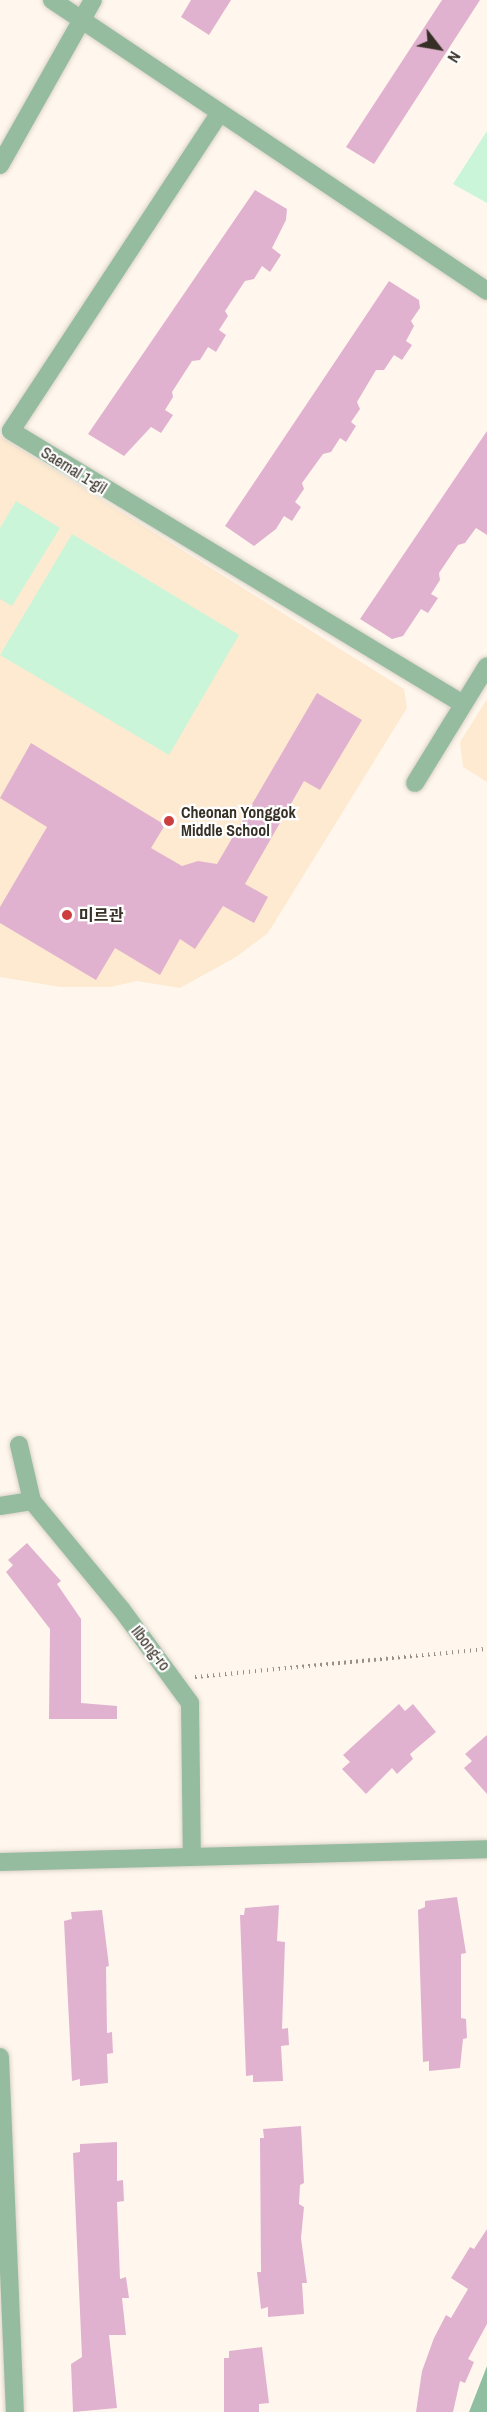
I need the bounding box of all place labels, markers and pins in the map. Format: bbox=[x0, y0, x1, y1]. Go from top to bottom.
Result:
place label: Cheonan Yonggok Middle School bbox=[181, 802, 296, 840]
marker: Cheonan Yonggok Middle School bbox=[162, 814, 176, 828]
place label: 미르관 bbox=[79, 905, 123, 925]
marker: 미르관 bbox=[60, 908, 74, 922]

